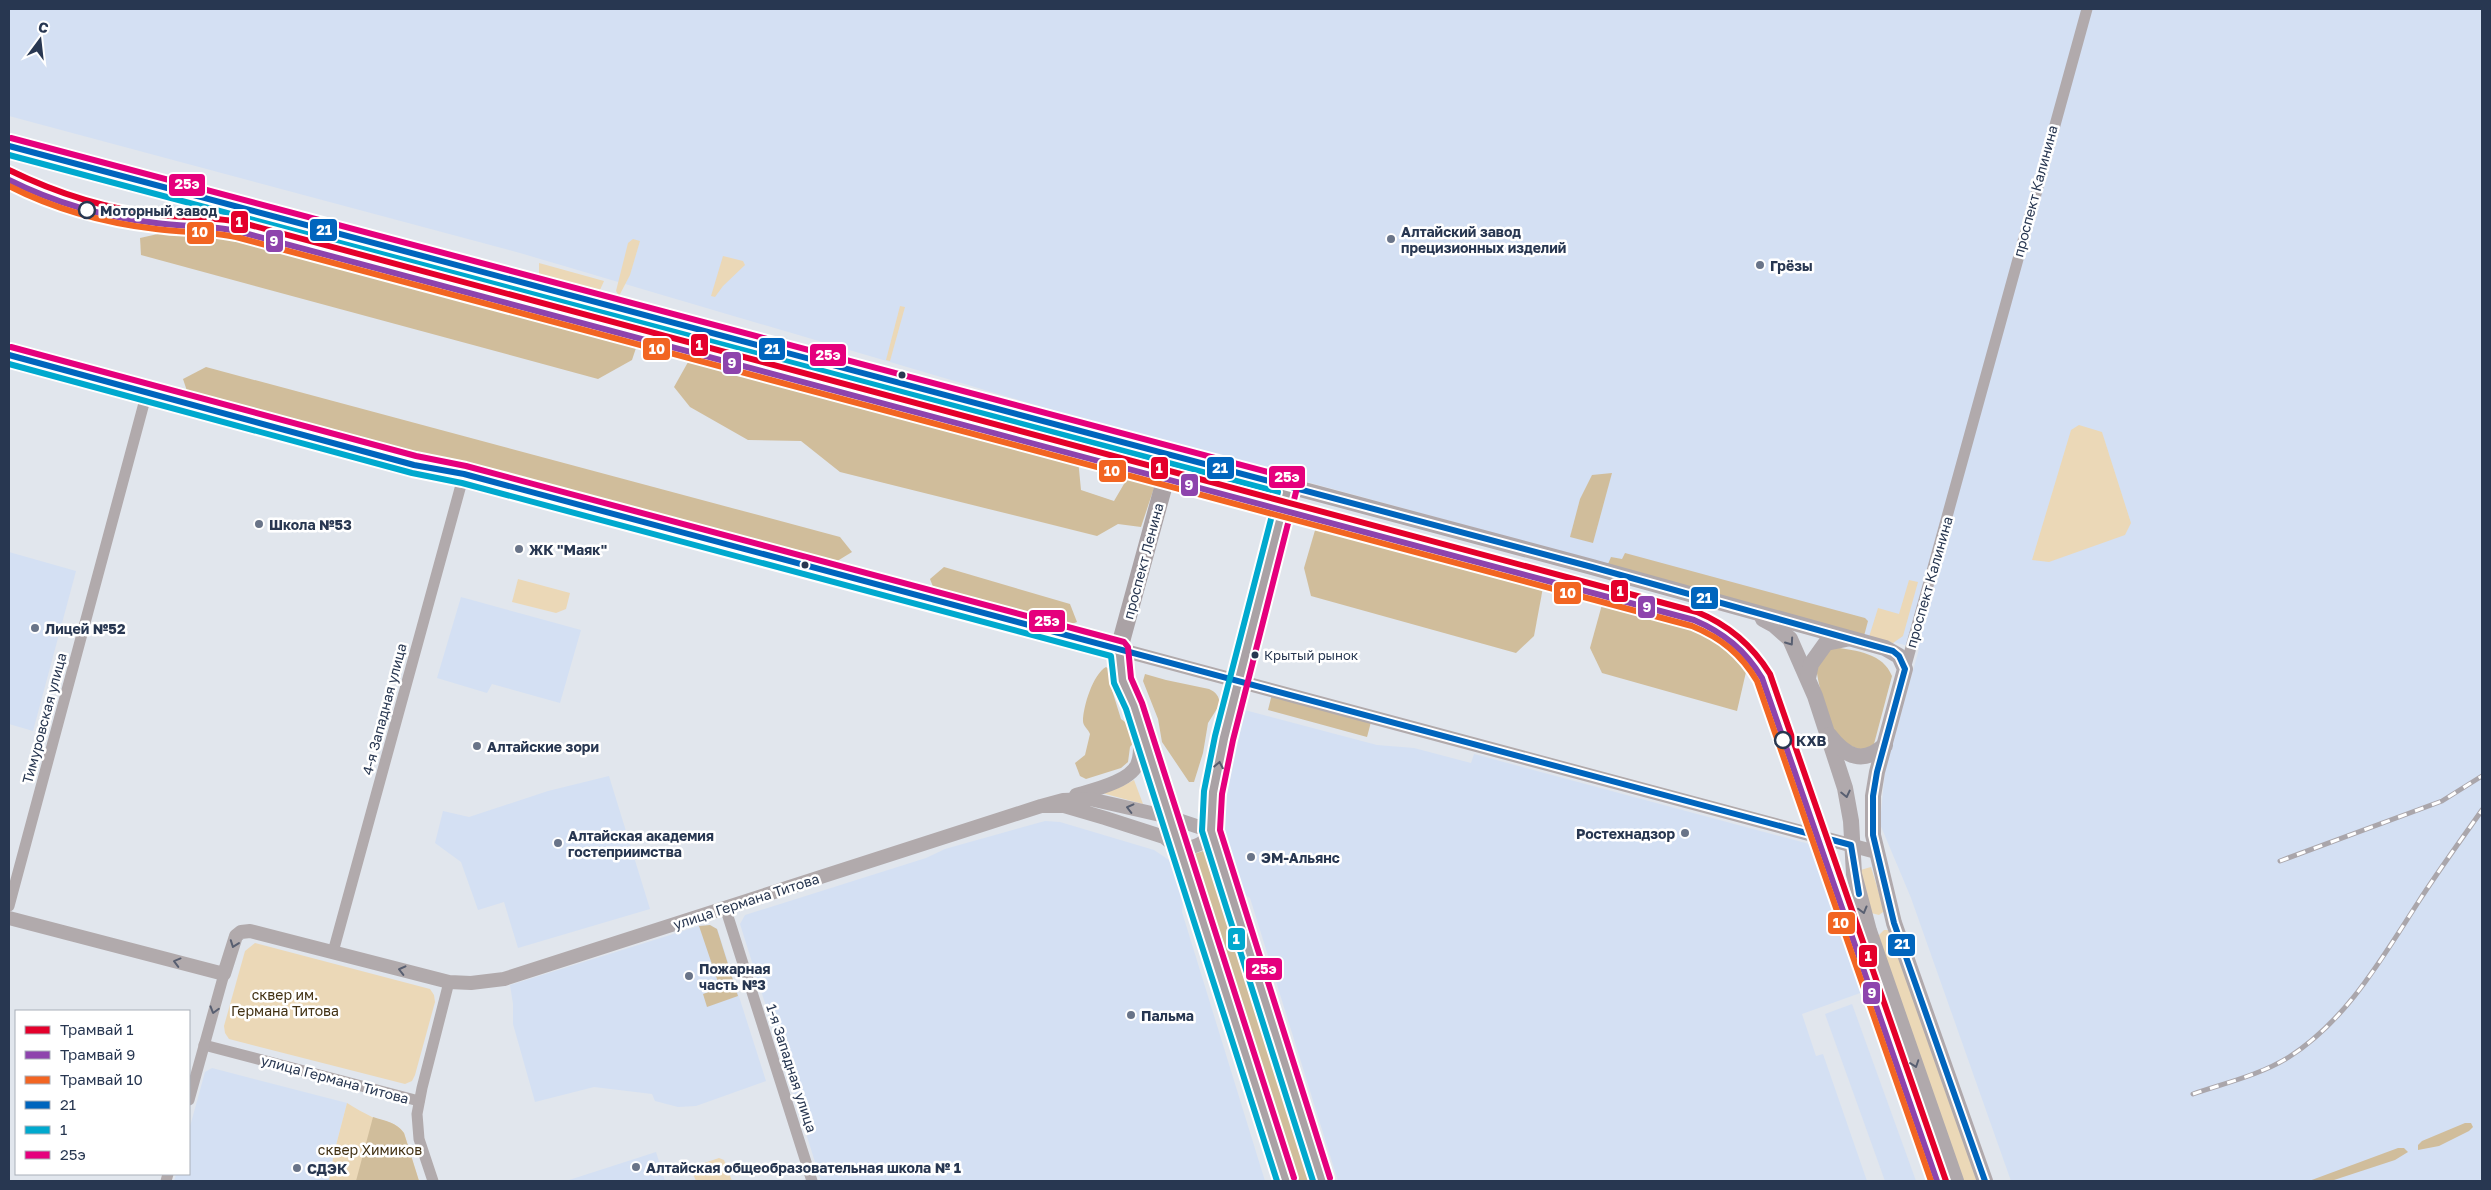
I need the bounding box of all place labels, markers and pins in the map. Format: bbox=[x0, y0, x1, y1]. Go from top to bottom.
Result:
marker: Моторный завод bbox=[78, 201, 96, 219]
place label: Моторный завод bbox=[100, 202, 217, 219]
place label: Алтайский завод прецизионных изделий bbox=[1401, 223, 1566, 256]
marker: Алтайский завод прецизионных изделий bbox=[1385, 233, 1397, 245]
place label: Грёзы bbox=[1770, 257, 1813, 274]
marker: Грёзы bbox=[1754, 259, 1766, 271]
unlabelled marker bbox=[897, 370, 907, 380]
place label: Школа №53 bbox=[269, 516, 352, 533]
marker: Школа №53 bbox=[253, 518, 265, 530]
place label: ЖК "Маяк" bbox=[529, 541, 607, 558]
marker: ЖК "Маяк" bbox=[513, 543, 525, 555]
unlabelled marker bbox=[800, 560, 810, 570]
place label: Лицей №52 bbox=[45, 620, 126, 637]
marker: Лицей №52 bbox=[29, 622, 41, 634]
place label: Крытый рынок bbox=[1264, 647, 1359, 663]
marker: Крытый рынок bbox=[1250, 650, 1260, 660]
marker: КХВ bbox=[1774, 731, 1792, 749]
place label: КХВ bbox=[1796, 732, 1827, 749]
place label: Алтайские зори bbox=[487, 738, 599, 755]
marker: Алтайские зори bbox=[471, 740, 483, 752]
place label: Ростехнадзор bbox=[1576, 825, 1675, 842]
place label: Алтайская академия гостеприимства bbox=[568, 827, 714, 860]
marker: Ростехнадзор bbox=[1679, 827, 1691, 839]
marker: Алтайская академия гостеприимства bbox=[552, 837, 564, 849]
place label: ЭМ-Альянс bbox=[1261, 849, 1340, 866]
marker: ЭМ-Альянс bbox=[1245, 851, 1257, 863]
place label: Пожарная часть №3 bbox=[699, 960, 771, 993]
marker: Пожарная часть №3 bbox=[683, 970, 695, 982]
place label: Пальма bbox=[1141, 1007, 1194, 1024]
marker: Пальма bbox=[1125, 1009, 1137, 1021]
place label: Алтайская общеобразовательная школа № 1 bbox=[646, 1159, 961, 1176]
place label: СДЭК bbox=[307, 1160, 348, 1177]
marker: Алтайская общеобразовательная школа № 1 bbox=[630, 1161, 642, 1173]
marker: СДЭК bbox=[291, 1162, 303, 1174]

